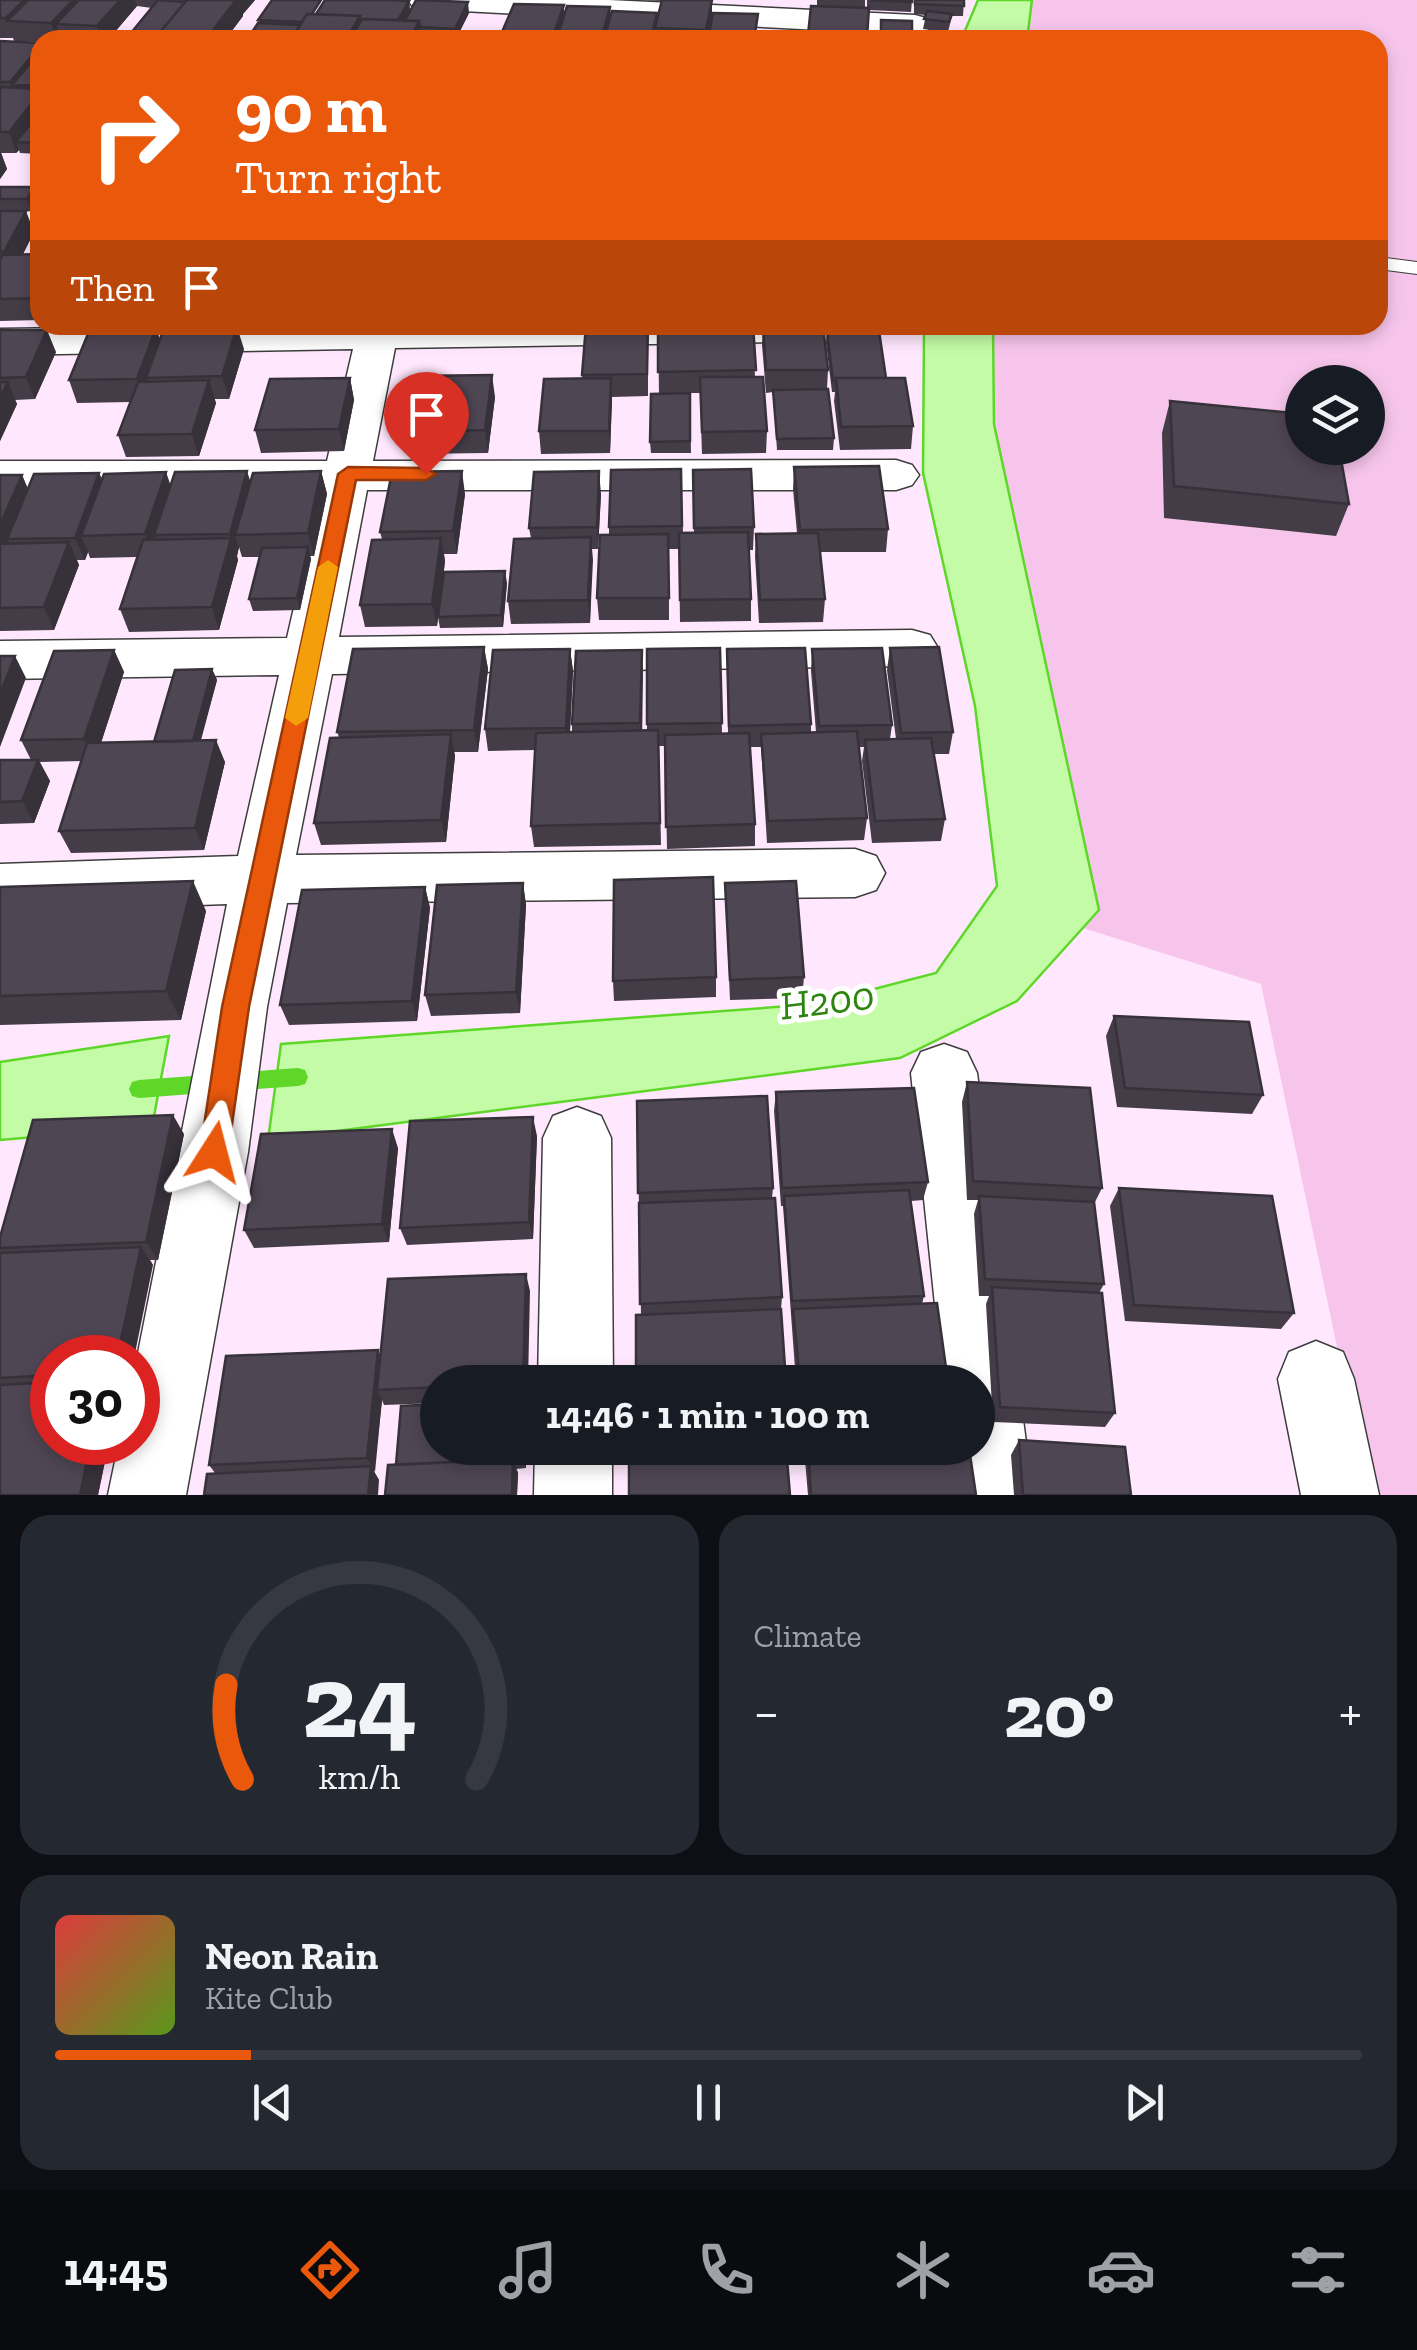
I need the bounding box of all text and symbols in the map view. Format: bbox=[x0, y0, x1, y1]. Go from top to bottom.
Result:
text: 90 m bbox=[235, 66, 387, 150]
icon: right bbox=[70, 70, 200, 200]
text: Turn right bbox=[235, 151, 441, 205]
icon: arrive bbox=[174, 260, 229, 315]
text: Then bbox=[70, 265, 154, 311]
map controls bbox=[1285, 365, 1385, 465]
button: layers bbox=[1285, 365, 1385, 465]
pin bbox=[384, 372, 469, 475]
icon: arrive bbox=[399, 387, 454, 442]
water label: H200 bbox=[777, 970, 877, 1030]
position arrow bbox=[162, 1100, 266, 1204]
speed limit sign: 30 bbox=[30, 1335, 160, 1465]
text: 14:46 · 1 min · 100 m bbox=[546, 1392, 869, 1438]
text: Climate bbox=[754, 1617, 862, 1655]
text: 24 bbox=[302, 1639, 417, 1764]
text: 20° bbox=[1004, 1666, 1114, 1756]
text: − bbox=[754, 1679, 779, 1745]
text: + bbox=[1339, 1679, 1362, 1745]
text: km/h bbox=[318, 1755, 400, 1798]
text: Neon Rain bbox=[205, 1933, 378, 1979]
text: Kite Club bbox=[205, 1979, 333, 2017]
icon: previous bbox=[245, 2075, 300, 2130]
icon: pause bbox=[681, 2075, 736, 2130]
icon: next bbox=[1117, 2075, 1172, 2130]
icon: directions bbox=[295, 2235, 365, 2305]
icon: music bbox=[493, 2235, 563, 2305]
icon: phone bbox=[691, 2235, 761, 2305]
icon: climate bbox=[888, 2235, 958, 2305]
icon: car bbox=[1086, 2235, 1156, 2305]
icon: filters bbox=[1283, 2235, 1353, 2305]
text: 14:45 bbox=[64, 2243, 168, 2297]

